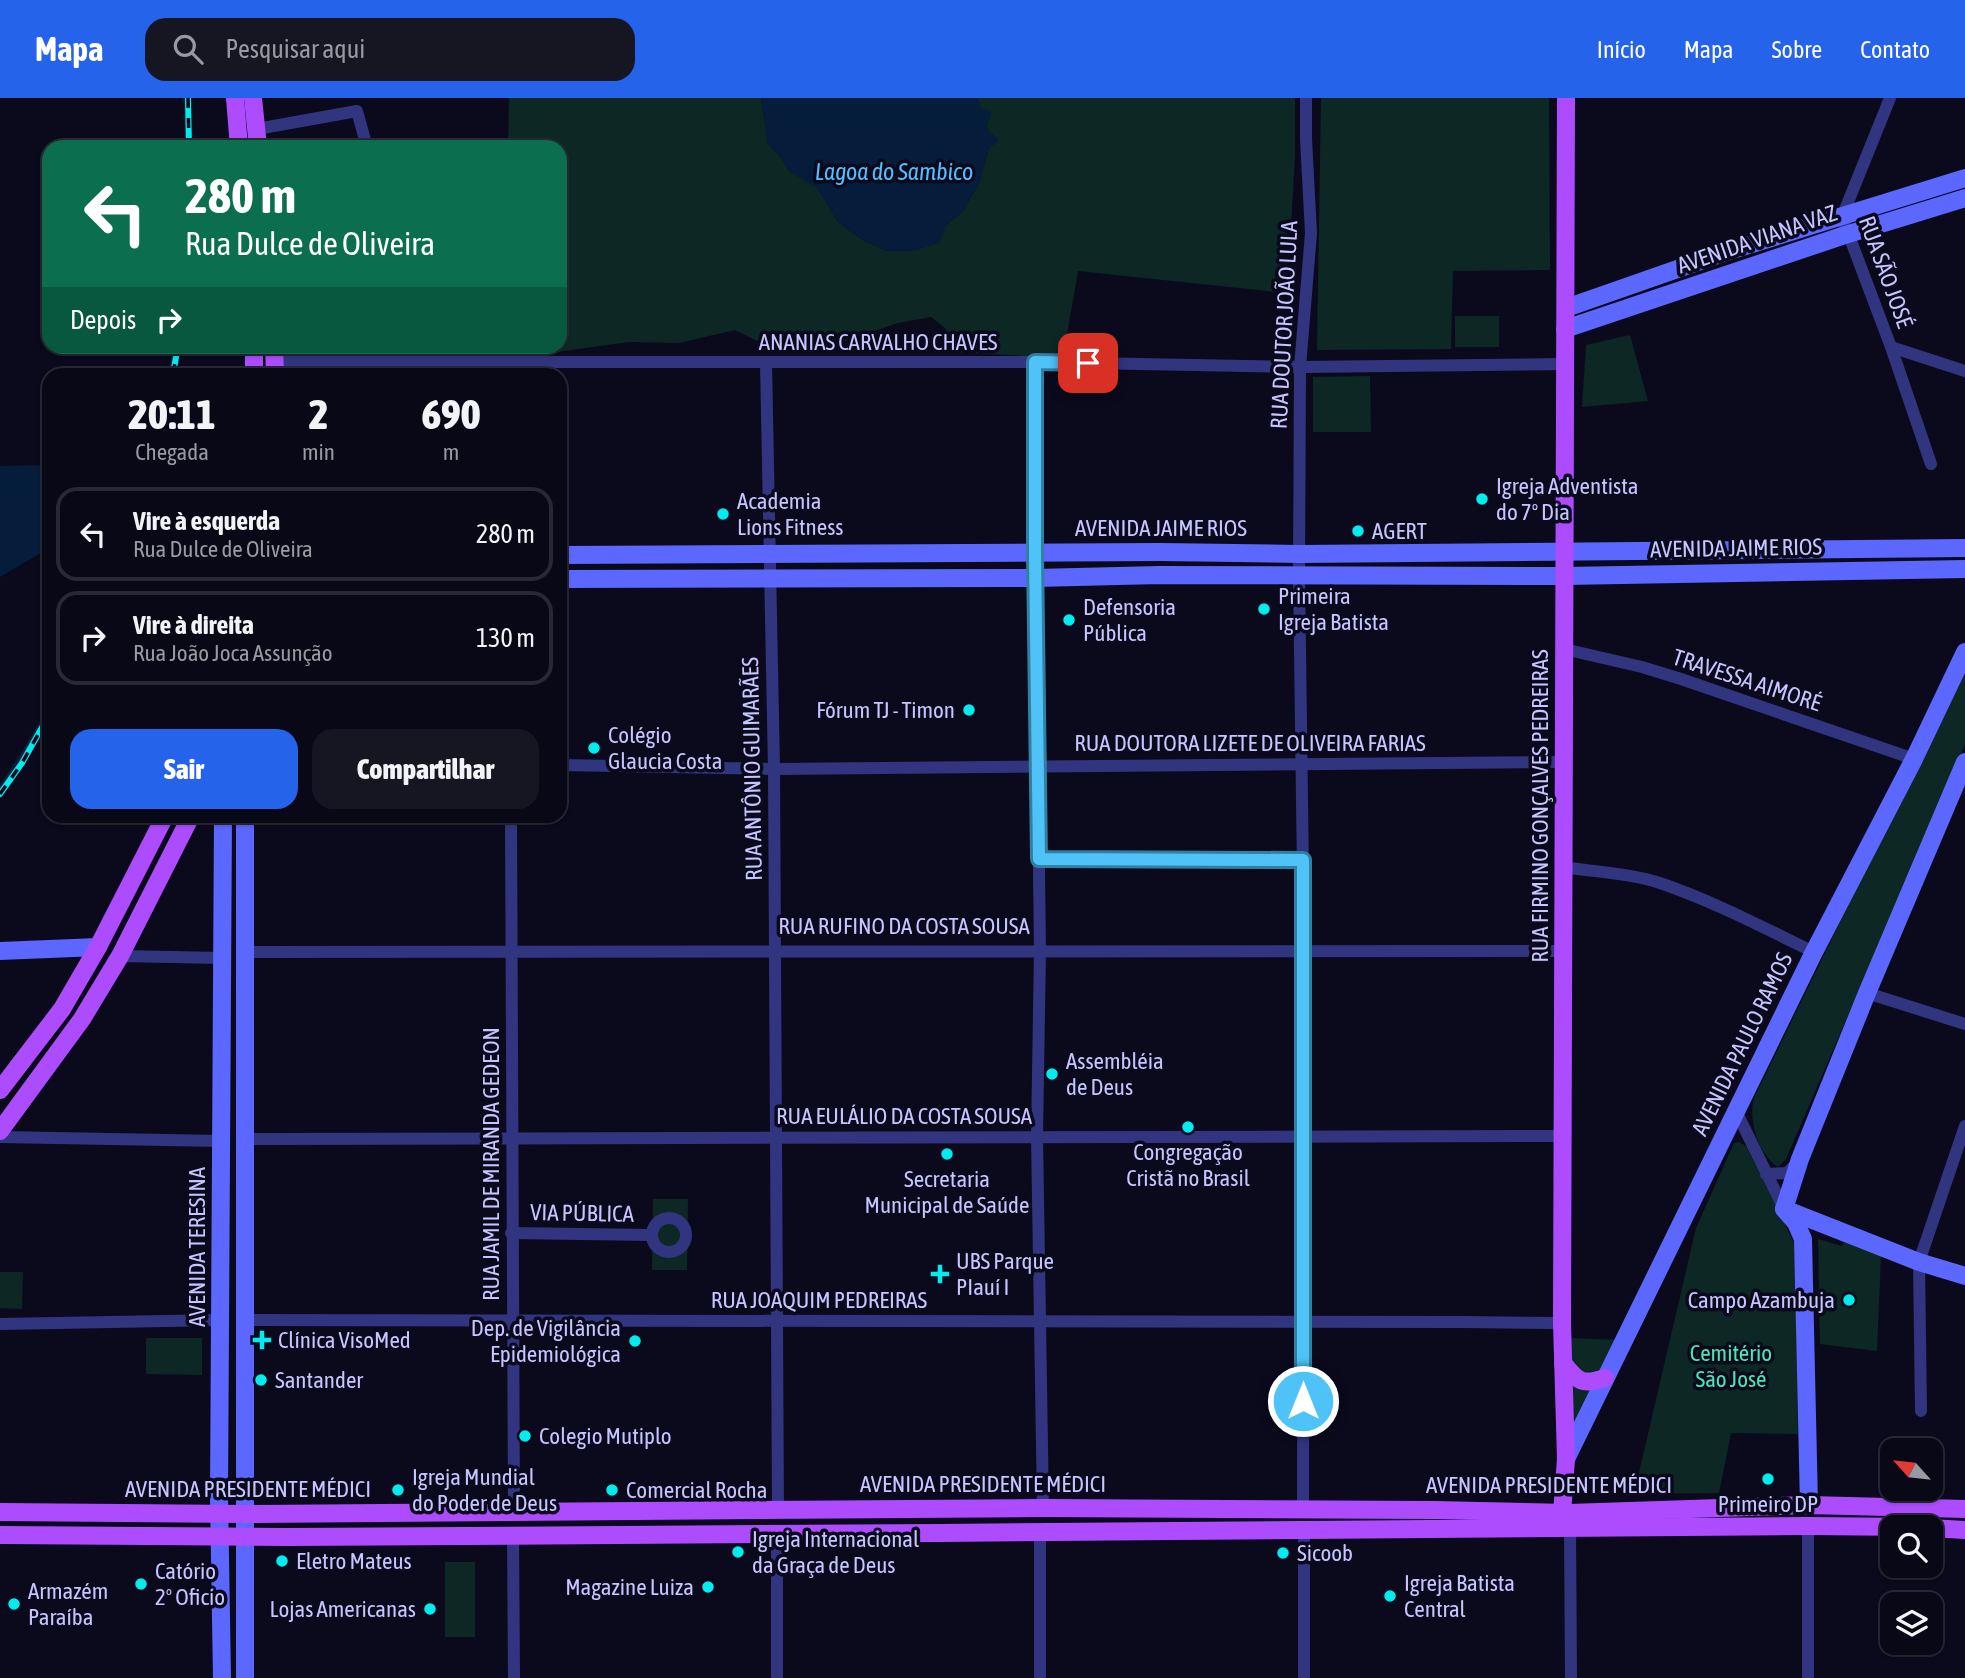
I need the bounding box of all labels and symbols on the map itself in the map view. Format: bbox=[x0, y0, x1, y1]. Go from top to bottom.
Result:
water label: Lagoa do Sambico bbox=[815, 158, 973, 185]
street label: AVENIDA VIANA VAZ bbox=[1674, 199, 1840, 279]
street label: RUA SÃO JOSÉ bbox=[1854, 212, 1918, 332]
street label: RUA DOUTOR JOÃO LULA bbox=[1266, 220, 1302, 430]
street label: ANANIAS CARVALHO CHAVES bbox=[759, 329, 998, 355]
pin bbox=[1058, 333, 1118, 393]
place label: Igreja Adventista do 7º Dia bbox=[1496, 473, 1639, 525]
place label: Academia Lions Fitness bbox=[737, 488, 843, 540]
marker: Igreja Adventista do 7º Dia bbox=[1474, 491, 1490, 507]
marker: Academia Lions Fitness bbox=[715, 506, 731, 522]
street label: AVENIDA JAIME RIOS bbox=[1075, 515, 1247, 541]
place label: AGERT bbox=[1372, 518, 1427, 544]
marker: AGERT bbox=[1350, 523, 1366, 539]
street label: AVENIDA JAIME RIOS bbox=[1650, 533, 1823, 562]
place label: Primeira Igreja Batista bbox=[1278, 583, 1389, 635]
place label: Defensoria Pública bbox=[1083, 594, 1176, 646]
marker: Primeira Igreja Batista bbox=[1256, 601, 1272, 617]
marker: Defensoria Pública bbox=[1061, 612, 1077, 628]
street label: TRAVESSA AIMORÉ bbox=[1670, 644, 1825, 716]
street label: RUA FIRMINO GONÇALVES PEDREIRAS bbox=[1527, 649, 1553, 963]
street label: RUA ANTÔNIO GUIMARÃES bbox=[737, 656, 767, 881]
place label: Fórum TJ - Timon bbox=[816, 697, 955, 723]
marker: Fórum TJ - Timon bbox=[961, 702, 977, 718]
place label: Colégio Glaucia Costa bbox=[608, 722, 722, 774]
street label: RUA DOUTORA LIZETE DE OLIVEIRA FARIAS bbox=[1074, 730, 1426, 756]
marker: Colégio Glaucia Costa bbox=[586, 740, 602, 756]
street label: RUA RUFINO DA COSTA SOUSA bbox=[778, 913, 1030, 939]
street label: AVENIDA PAULO RAMOS bbox=[1686, 948, 1798, 1140]
street label: RUA JAMIL DE MIRANDA GEDEON bbox=[478, 1027, 504, 1301]
place label: Assembléia de Deus bbox=[1066, 1048, 1164, 1100]
marker: Assembléia de Deus bbox=[1044, 1066, 1060, 1082]
street label: RUA EULÁLIO DA COSTA SOUSA bbox=[776, 1103, 1033, 1129]
marker: Congregação Cristã no Brasil bbox=[1180, 1119, 1196, 1135]
place label: Congregação Cristã no Brasil bbox=[1126, 1139, 1250, 1191]
marker: Secretaria Municipal de Saúde bbox=[939, 1146, 955, 1162]
street label: AVENIDA TERESINA bbox=[184, 1166, 210, 1327]
place label: Secretaria Municipal de Saúde bbox=[865, 1166, 1029, 1218]
street label: VIA PÚBLICA bbox=[530, 1199, 635, 1227]
place label: UBS Parque PIauí I bbox=[956, 1248, 1054, 1300]
marker: UBS Parque PIauí I bbox=[930, 1264, 950, 1284]
street label: RUA JOAQUIM PEDREIRAS bbox=[711, 1287, 928, 1313]
place label: Campo Azambuja bbox=[1688, 1287, 1835, 1313]
marker: Campo Azambuja bbox=[1841, 1292, 1857, 1308]
place label: Dep. de Vigilância Epidemiológica bbox=[471, 1315, 621, 1367]
place label: Clínica VisoMed bbox=[278, 1327, 411, 1353]
marker: Clínica VisoMed bbox=[252, 1330, 272, 1350]
marker: Dep. de Vigilância Epidemiológica bbox=[627, 1333, 643, 1349]
park label: Cemitério São José bbox=[1690, 1340, 1772, 1392]
position arrow bbox=[1266, 1364, 1340, 1438]
place label: Santander bbox=[275, 1367, 364, 1393]
marker: Santander bbox=[253, 1372, 269, 1388]
place label: Colegio Mutiplo bbox=[539, 1423, 672, 1449]
marker: Colegio Mutiplo bbox=[517, 1428, 533, 1444]
north arrow bbox=[1880, 1438, 1942, 1502]
place label: Igreja Mundial do Poder de Deus bbox=[412, 1464, 557, 1516]
street label: AVENIDA PRESIDENTE MÉDICI bbox=[860, 1471, 1106, 1497]
marker: Primeiro DP bbox=[1760, 1471, 1776, 1487]
street label: AVENIDA PRESIDENTE MÉDICI bbox=[1426, 1472, 1672, 1498]
street label: AVENIDA PRESIDENTE MÉDICI bbox=[125, 1476, 371, 1502]
place label: Comercial Rocha bbox=[626, 1477, 767, 1503]
marker: Igreja Mundial do Poder de Deus bbox=[390, 1482, 406, 1498]
marker: Comercial Rocha bbox=[604, 1482, 620, 1498]
place label: Primeiro DP bbox=[1718, 1491, 1818, 1517]
place label: Igreja Internacional da Graça de Deus bbox=[752, 1526, 919, 1578]
place label: Sicoob bbox=[1297, 1540, 1353, 1566]
marker: Igreja Internacional da Graça de Deus bbox=[730, 1544, 746, 1560]
marker: Sicoob bbox=[1275, 1545, 1291, 1561]
place label: Eletro Mateus bbox=[296, 1548, 412, 1574]
marker: Eletro Mateus bbox=[274, 1553, 290, 1569]
place label: Catório 2° Oficio bbox=[155, 1558, 225, 1610]
place label: Igreja Batista Central bbox=[1404, 1570, 1515, 1622]
place label: Magazine Luiza bbox=[565, 1574, 694, 1600]
marker: Catório 2° Oficio bbox=[133, 1576, 149, 1592]
place label: Armazém Paraíba bbox=[28, 1578, 108, 1630]
marker: Magazine Luiza bbox=[700, 1579, 716, 1595]
marker: Igreja Batista Central bbox=[1382, 1588, 1398, 1604]
marker: Armazém Paraíba bbox=[6, 1596, 22, 1612]
place label: Lojas Americanas bbox=[270, 1596, 416, 1622]
marker: Lojas Americanas bbox=[422, 1601, 438, 1617]

